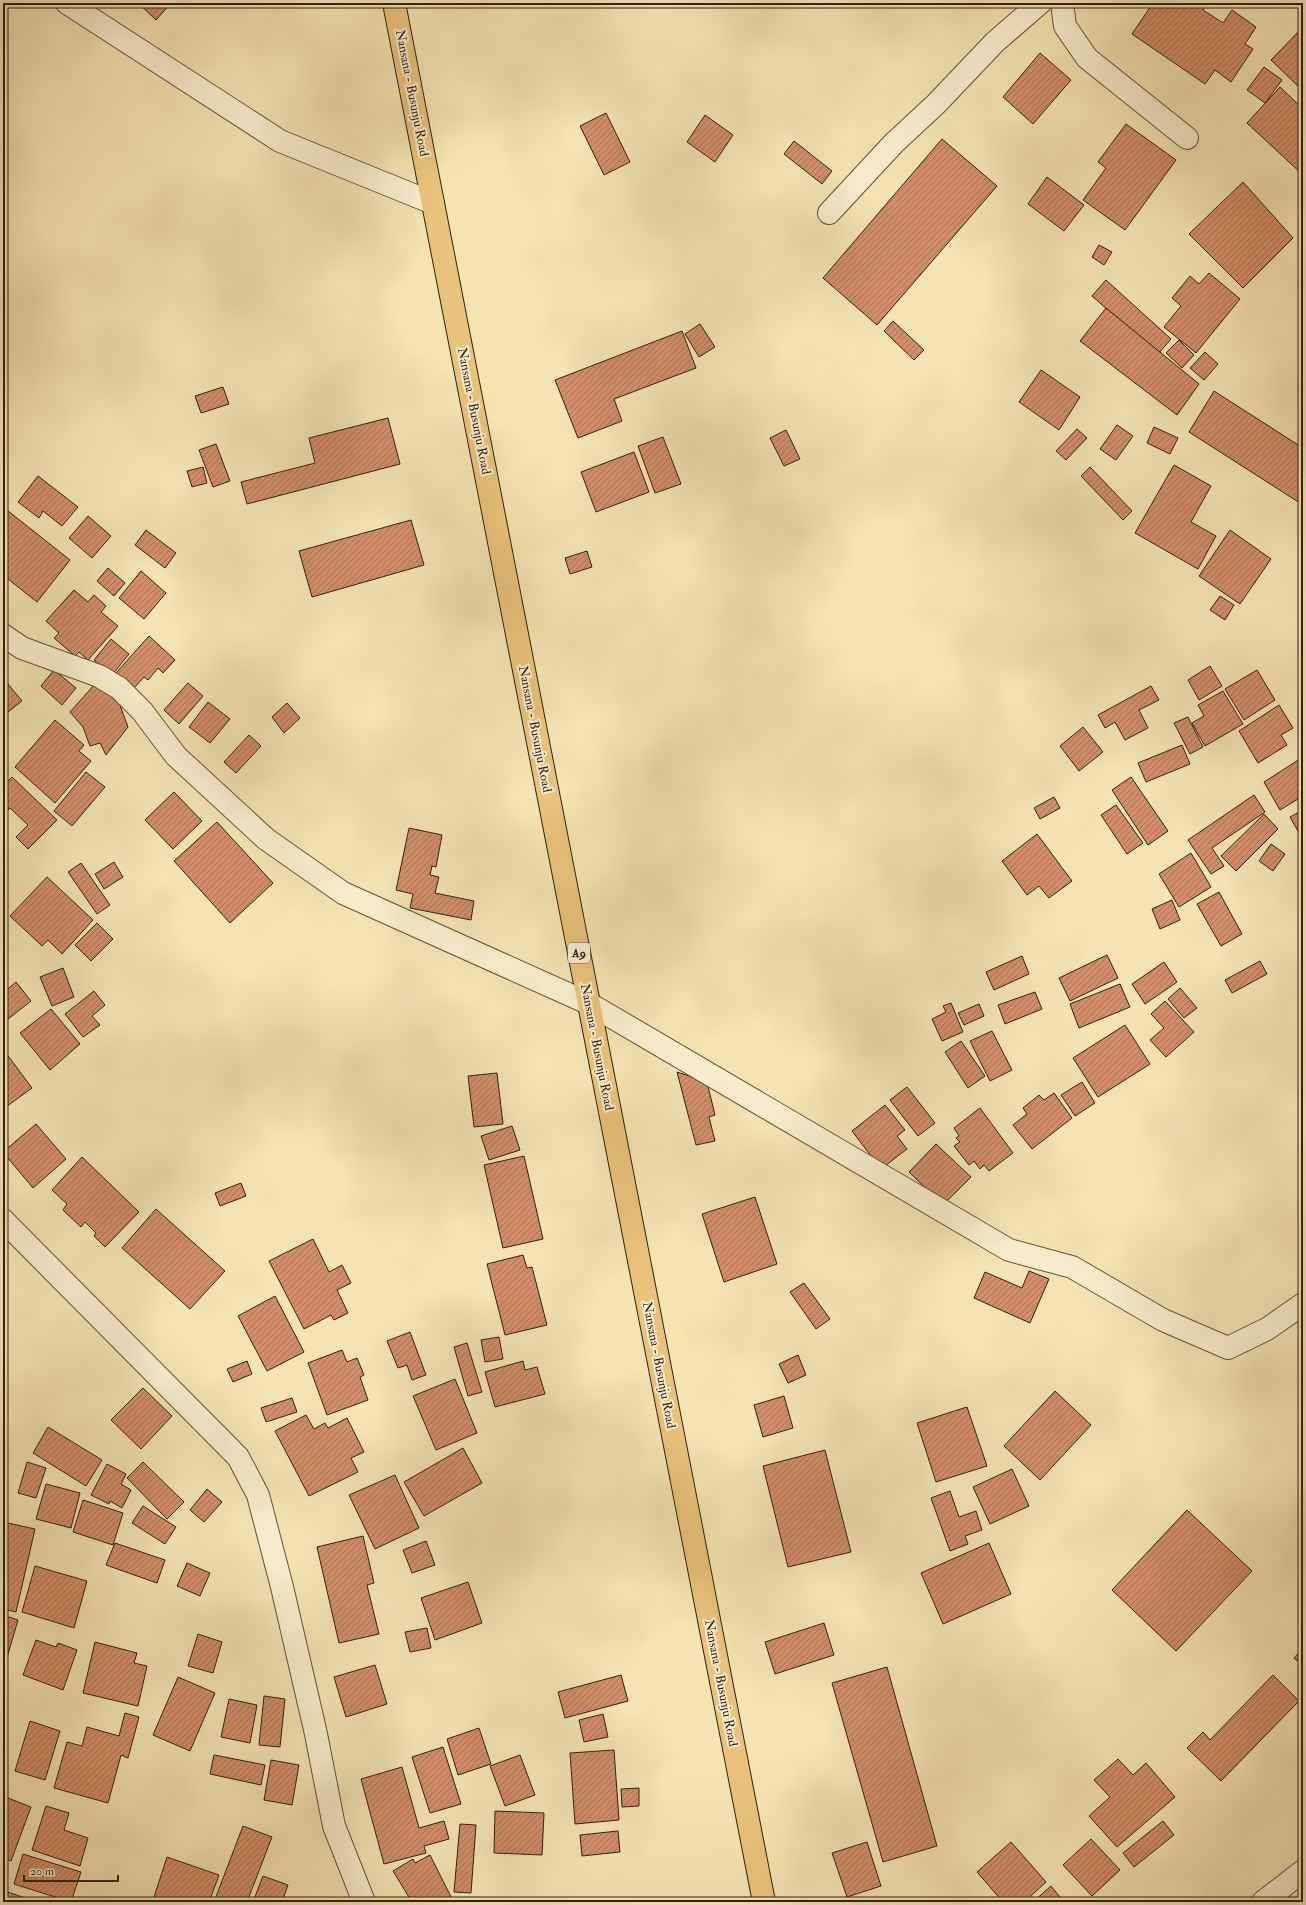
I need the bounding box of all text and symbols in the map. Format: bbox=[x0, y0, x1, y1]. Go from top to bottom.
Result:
street label: Nansana - Busunju Road bbox=[392, 28, 432, 158]
street label: Nansana - Busunju Road bbox=[454, 346, 494, 476]
street label: Nansana - Busunju Road bbox=[515, 664, 555, 794]
road number: A9 bbox=[568, 943, 590, 963]
street label: Nansana - Busunju Road bbox=[577, 982, 617, 1112]
street label: Nansana - Busunju Road bbox=[639, 1300, 679, 1430]
street label: Nansana - Busunju Road bbox=[701, 1618, 741, 1748]
scale bar bbox=[24, 1857, 118, 1883]
text: 20 m bbox=[30, 1864, 55, 1879]

